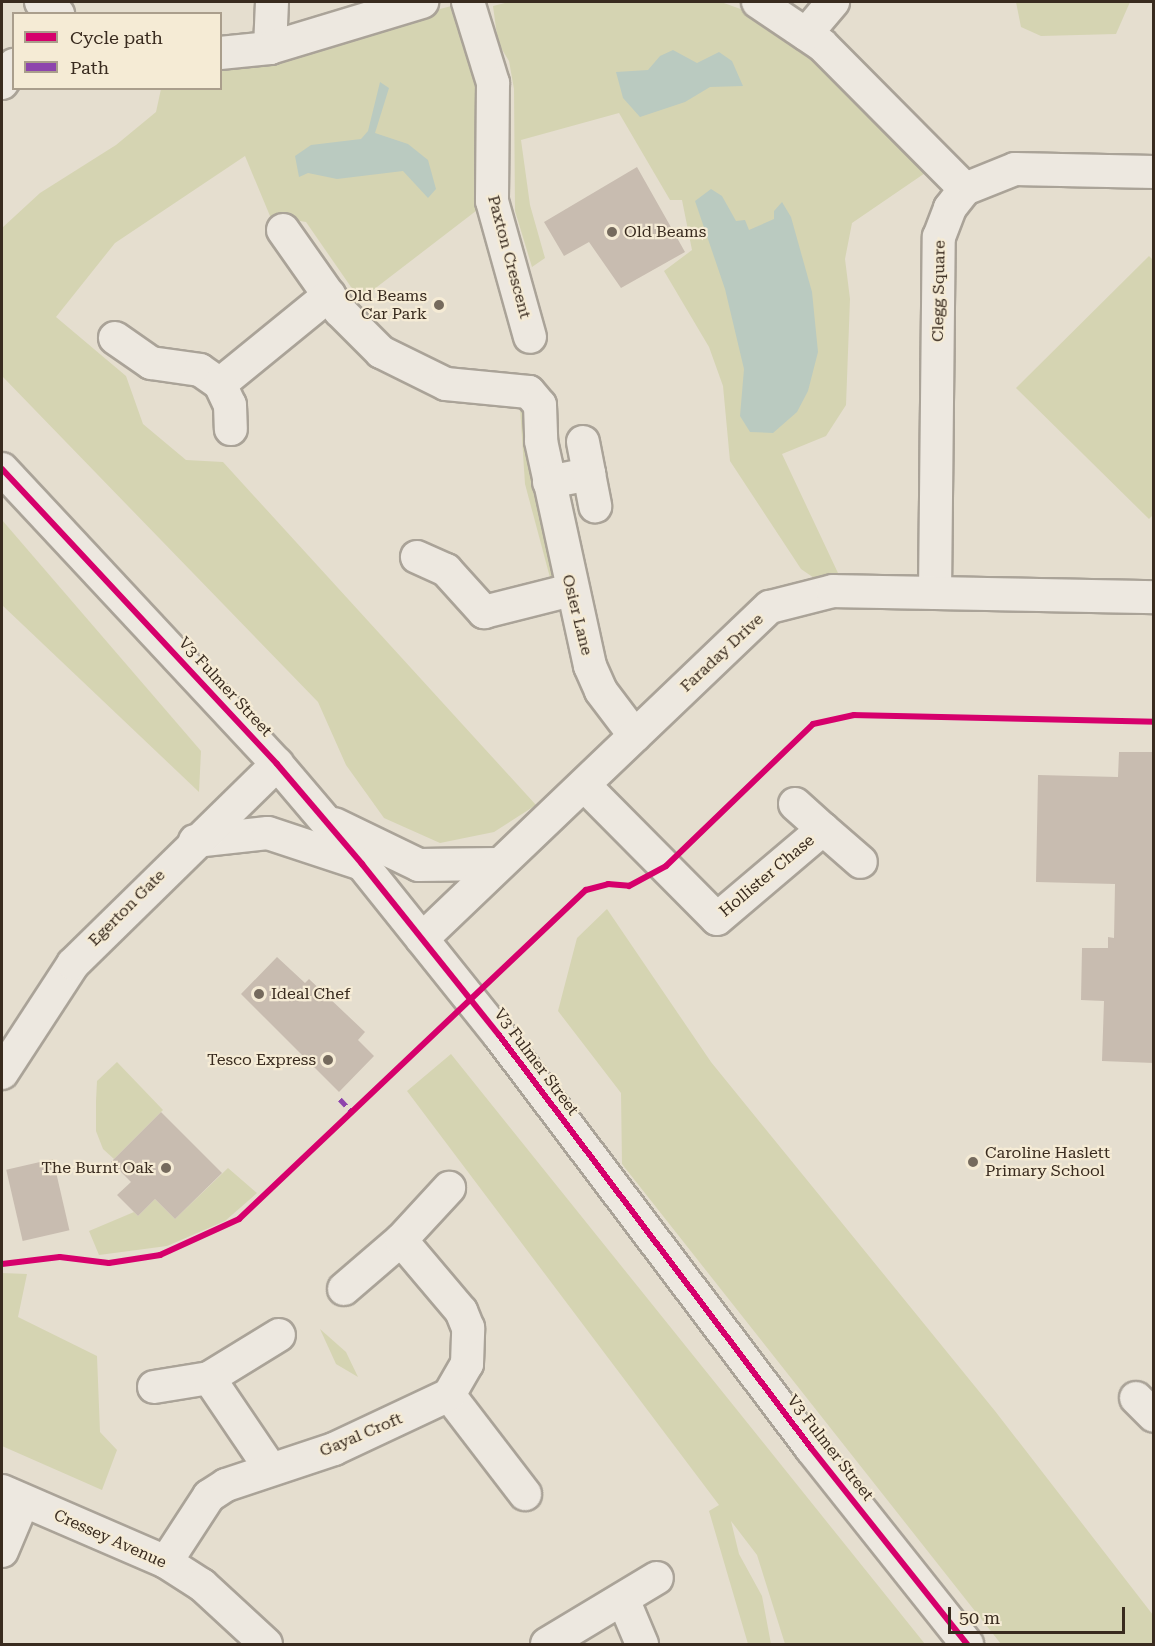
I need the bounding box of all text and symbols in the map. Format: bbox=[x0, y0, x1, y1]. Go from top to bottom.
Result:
legend bbox=[12, 12, 222, 90]
text: Cycle path bbox=[70, 27, 163, 48]
text: Path bbox=[70, 57, 109, 78]
street label: Paxton Crescent bbox=[483, 193, 535, 321]
place label: Old Beams bbox=[624, 222, 706, 242]
marker: Old Beams bbox=[605, 225, 619, 239]
street label: Clegg Square bbox=[929, 240, 949, 342]
place label: Old Beams Car Park bbox=[345, 286, 427, 324]
marker: Old Beams Car Park bbox=[432, 298, 446, 312]
street label: Osier Lane bbox=[558, 573, 596, 657]
street label: Faraday Drive bbox=[677, 610, 767, 696]
street label: V3 Fulmer Street bbox=[174, 633, 276, 741]
street label: Hollister Chase bbox=[716, 831, 818, 921]
street label: Egerton Gate bbox=[85, 866, 169, 950]
place label: Ideal Chef bbox=[271, 984, 350, 1004]
marker: Ideal Chef bbox=[252, 987, 266, 1001]
street label: V3 Fulmer Street bbox=[490, 1005, 582, 1119]
place label: Tesco Express bbox=[207, 1050, 316, 1070]
marker: Tesco Express bbox=[321, 1053, 335, 1067]
place label: Caroline Haslett Primary School bbox=[985, 1143, 1110, 1181]
marker: Caroline Haslett Primary School bbox=[966, 1155, 980, 1169]
place label: The Burnt Oak bbox=[41, 1158, 154, 1178]
marker: The Burnt Oak bbox=[159, 1161, 173, 1175]
street label: V3 Fulmer Street bbox=[783, 1391, 877, 1505]
street label: Gayal Croft bbox=[317, 1409, 405, 1461]
street label: Cressey Avenue bbox=[51, 1506, 169, 1572]
scale bar bbox=[951, 1595, 1128, 1633]
text: 50 m bbox=[959, 1607, 1000, 1628]

